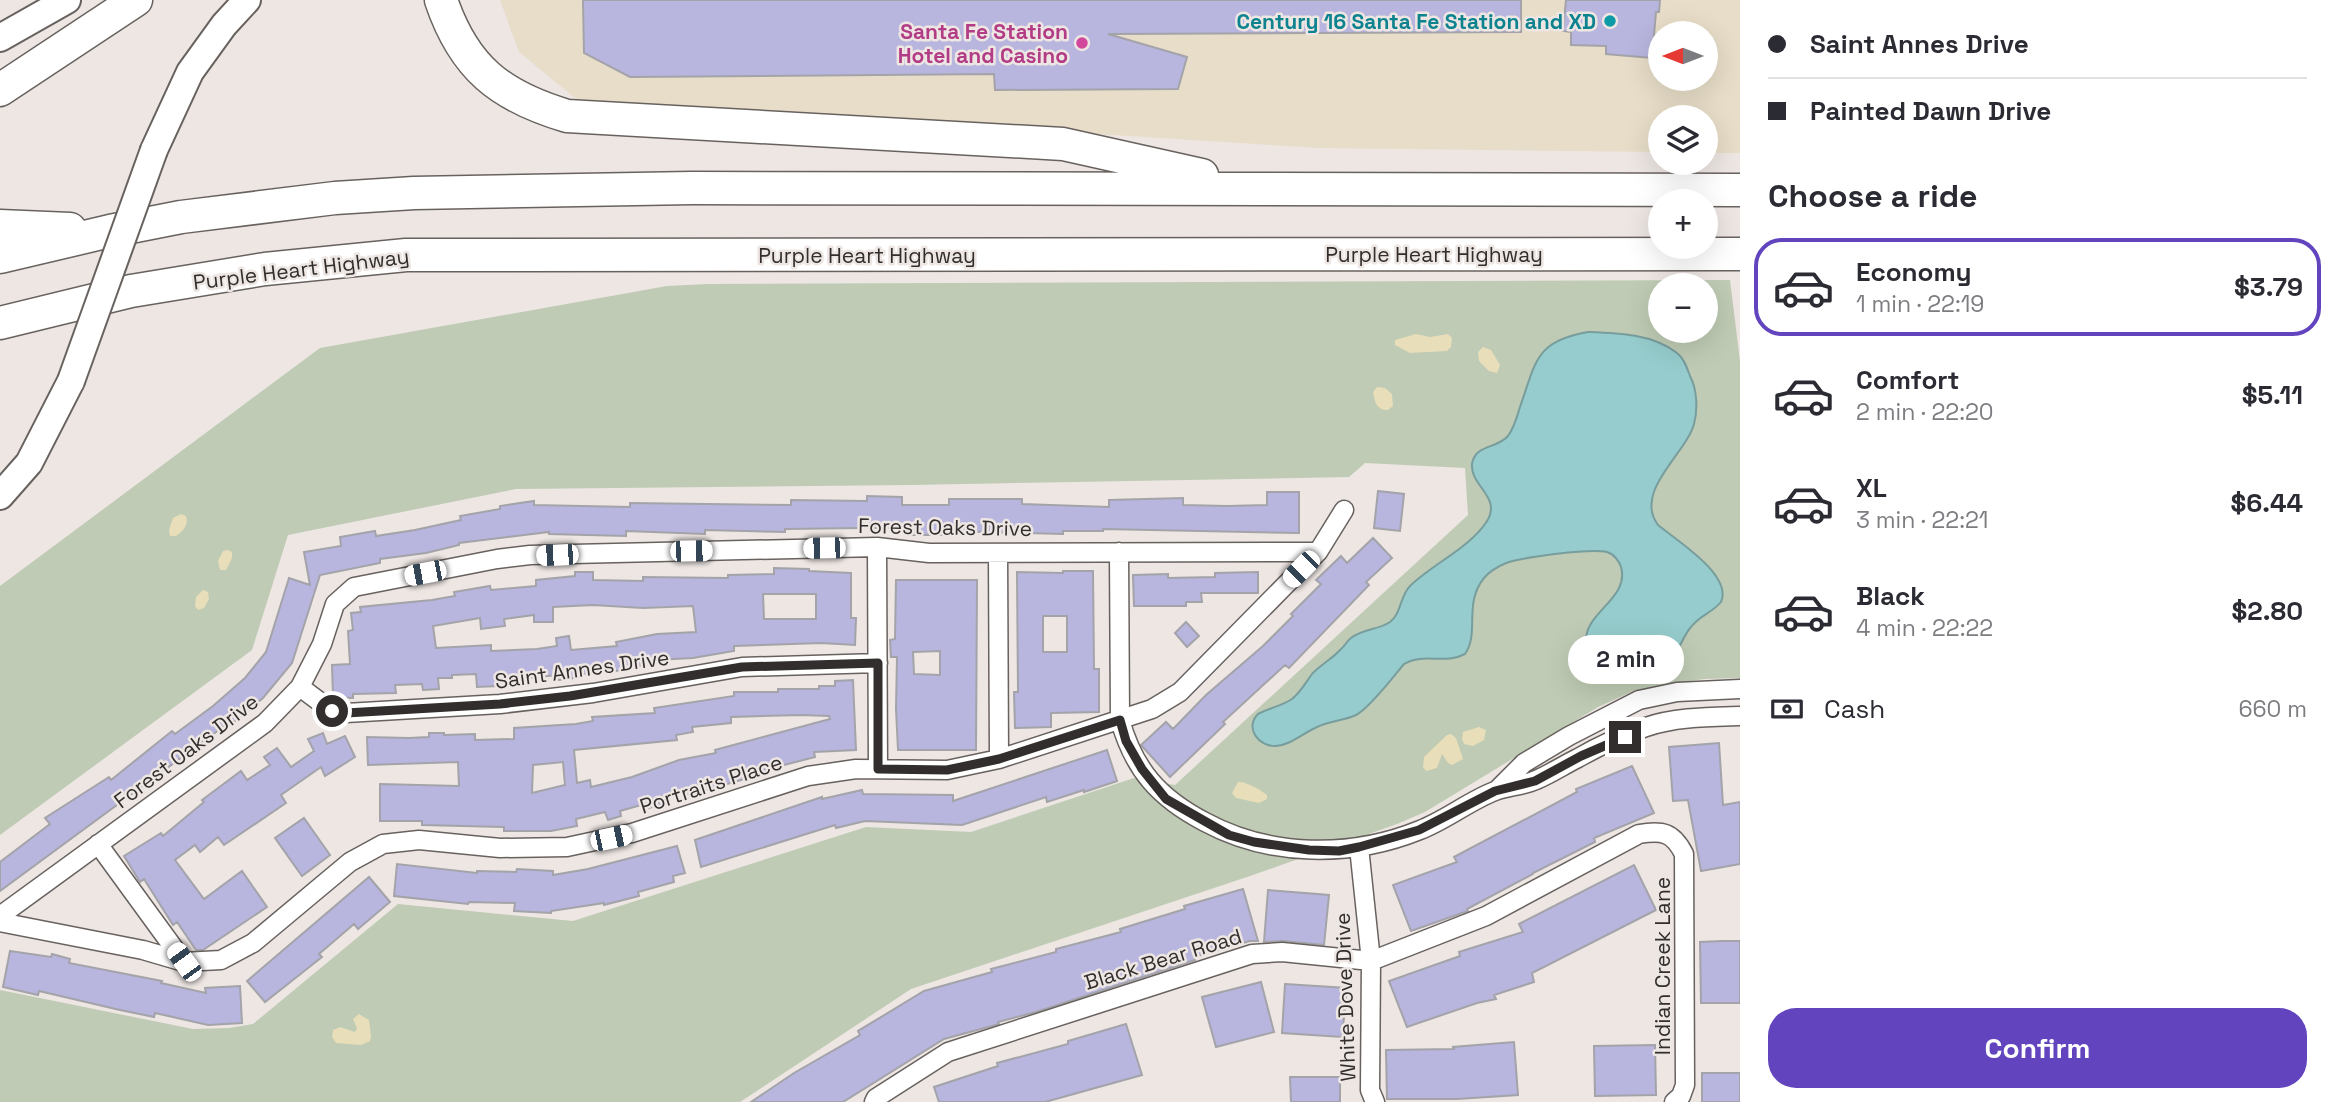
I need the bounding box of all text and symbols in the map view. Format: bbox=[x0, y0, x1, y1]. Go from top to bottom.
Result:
place label: Century 16 Santa Fe Station and XD bbox=[1236, 8, 1596, 35]
marker: Century 16 Santa Fe Station and XD bbox=[1602, 13, 1618, 29]
place label: Santa Fe Station Hotel and Casino bbox=[898, 18, 1068, 69]
north arrow bbox=[1648, 21, 1718, 91]
map controls bbox=[1648, 21, 1718, 343]
text: Saint Annes Drive bbox=[1810, 27, 2029, 61]
marker: Santa Fe Station Hotel and Casino bbox=[1074, 35, 1090, 51]
text: Painted Dawn Drive bbox=[1810, 94, 2051, 128]
button: layers bbox=[1648, 105, 1718, 175]
text: Choose a ride bbox=[1768, 176, 1978, 216]
button: + bbox=[1648, 189, 1718, 259]
street label: Purple Heart Highway bbox=[1325, 241, 1543, 268]
street label: Purple Heart Highway bbox=[191, 242, 411, 296]
street label: Purple Heart Highway bbox=[758, 242, 976, 269]
text: Economy bbox=[1856, 255, 1972, 289]
icon: car bbox=[1772, 256, 1835, 319]
text: $3.79 bbox=[2234, 270, 2303, 304]
button: − bbox=[1648, 273, 1718, 343]
text: 1 min · 22:19 bbox=[1856, 289, 1984, 319]
text: Comfort bbox=[1856, 363, 1959, 397]
icon: car bbox=[1772, 364, 1835, 427]
text: $5.11 bbox=[2242, 378, 2303, 412]
text: 2 min · 22:20 bbox=[1856, 397, 1994, 427]
text: XL bbox=[1856, 471, 1887, 505]
icon: car bbox=[1772, 472, 1835, 535]
text: $6.44 bbox=[2230, 486, 2303, 520]
text: 3 min · 22:21 bbox=[1856, 505, 1988, 535]
street label: Forest Oaks Drive bbox=[858, 512, 1032, 542]
car bbox=[803, 537, 846, 559]
car bbox=[670, 540, 713, 562]
car bbox=[536, 544, 579, 566]
car bbox=[1279, 547, 1324, 591]
car bbox=[403, 559, 448, 587]
text: Black bbox=[1856, 579, 1925, 613]
icon: car bbox=[1772, 580, 1835, 643]
text: $2.80 bbox=[2232, 594, 2303, 628]
text: 4 min · 22:22 bbox=[1856, 613, 1993, 643]
callout: 2 min bbox=[1567, 636, 1683, 684]
street label: Saint Annes Drive bbox=[493, 643, 671, 695]
text: 2 min bbox=[1596, 644, 1656, 674]
street label: Forest Oaks Drive bbox=[108, 688, 264, 814]
icon: cash bbox=[1768, 690, 1806, 728]
text: Cash bbox=[1824, 692, 1885, 726]
text: 660 m bbox=[2238, 694, 2307, 724]
route start bbox=[316, 695, 348, 727]
route end bbox=[1609, 721, 1641, 753]
street label: Portraits Place bbox=[636, 748, 786, 820]
car bbox=[589, 823, 634, 853]
street label: Indian Creek Lane bbox=[1649, 877, 1676, 1055]
street label: White Dove Drive bbox=[1329, 912, 1361, 1082]
street label: Black Bear Road bbox=[1081, 922, 1245, 996]
car bbox=[164, 939, 205, 985]
button: Confirm bbox=[1768, 1008, 2307, 1088]

